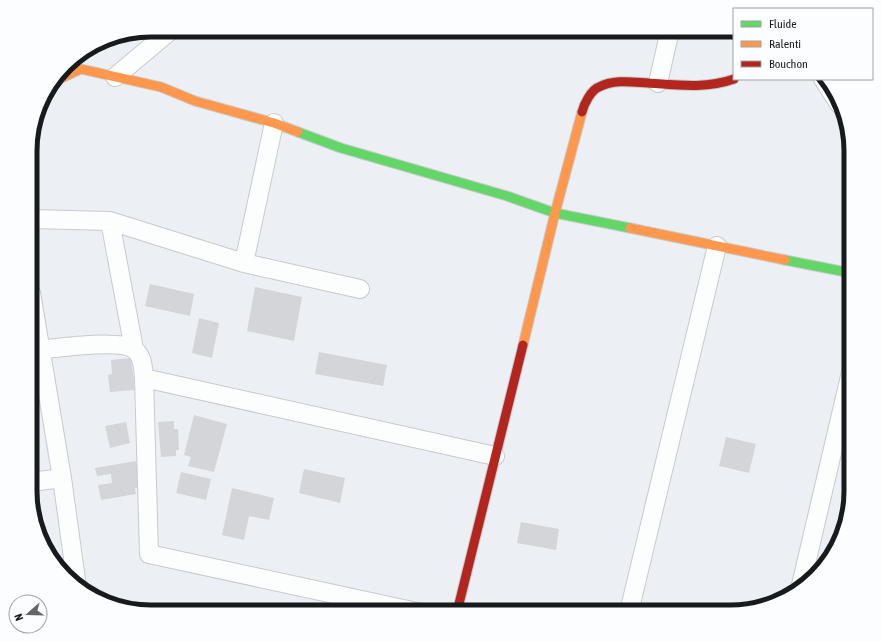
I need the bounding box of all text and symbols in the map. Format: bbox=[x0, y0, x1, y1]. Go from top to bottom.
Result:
legend bbox=[733, 8, 873, 80]
text: Fluide bbox=[769, 17, 797, 31]
text: Ralenti bbox=[769, 37, 801, 51]
text: Bouchon bbox=[769, 57, 808, 71]
north arrow bbox=[8, 594, 48, 634]
text: N bbox=[12, 612, 25, 623]

